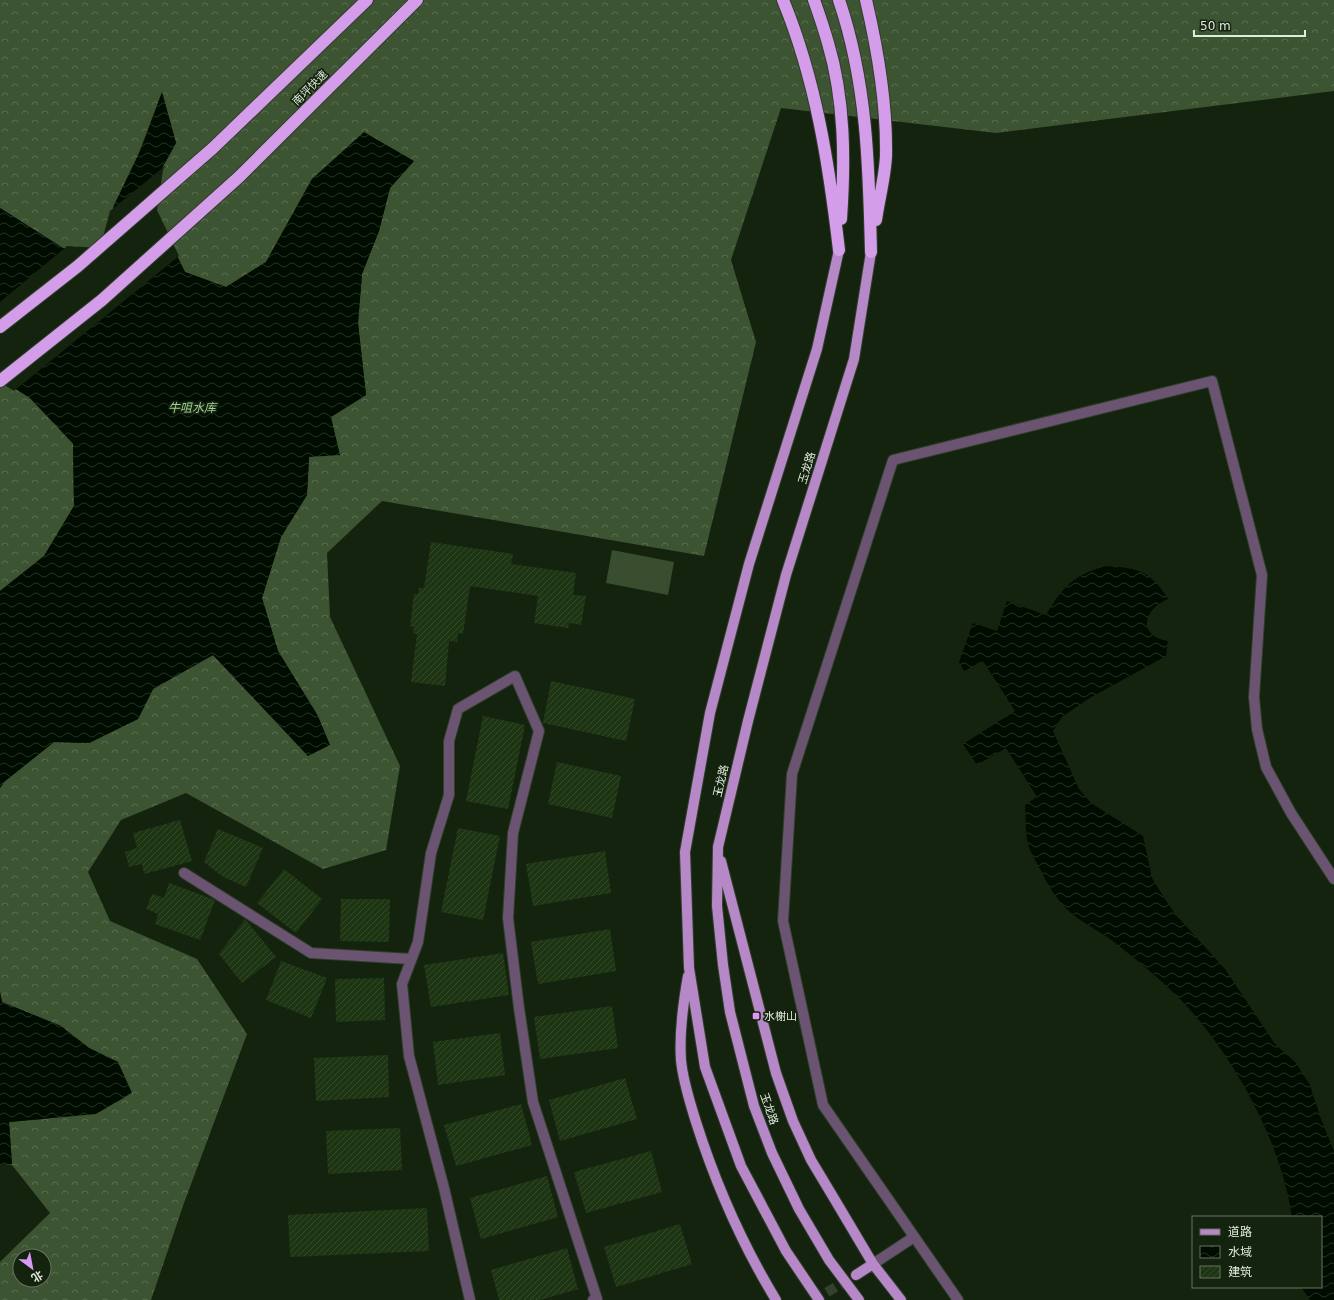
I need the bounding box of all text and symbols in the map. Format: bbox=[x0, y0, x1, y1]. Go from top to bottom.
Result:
scale bar bbox=[1194, 12, 1305, 38]
text: 50 m bbox=[1200, 19, 1231, 33]
street label: 南坪快速 bbox=[290, 68, 330, 108]
water label: 牛咀水库 bbox=[168, 401, 218, 415]
street label: 玉龙路 bbox=[796, 450, 818, 486]
street label: 玉龙路 bbox=[711, 763, 731, 799]
place label: 水榭山 bbox=[764, 1010, 797, 1023]
marker: 水榭山 bbox=[751, 1011, 761, 1021]
street label: 玉龙路 bbox=[757, 1091, 781, 1127]
legend bbox=[1192, 1216, 1322, 1288]
text: 道路 bbox=[1228, 1225, 1252, 1239]
text: 水域 bbox=[1228, 1245, 1252, 1259]
north arrow bbox=[12, 1248, 52, 1288]
text: 建筑 bbox=[1228, 1265, 1252, 1279]
text: 北 bbox=[29, 1268, 45, 1284]

